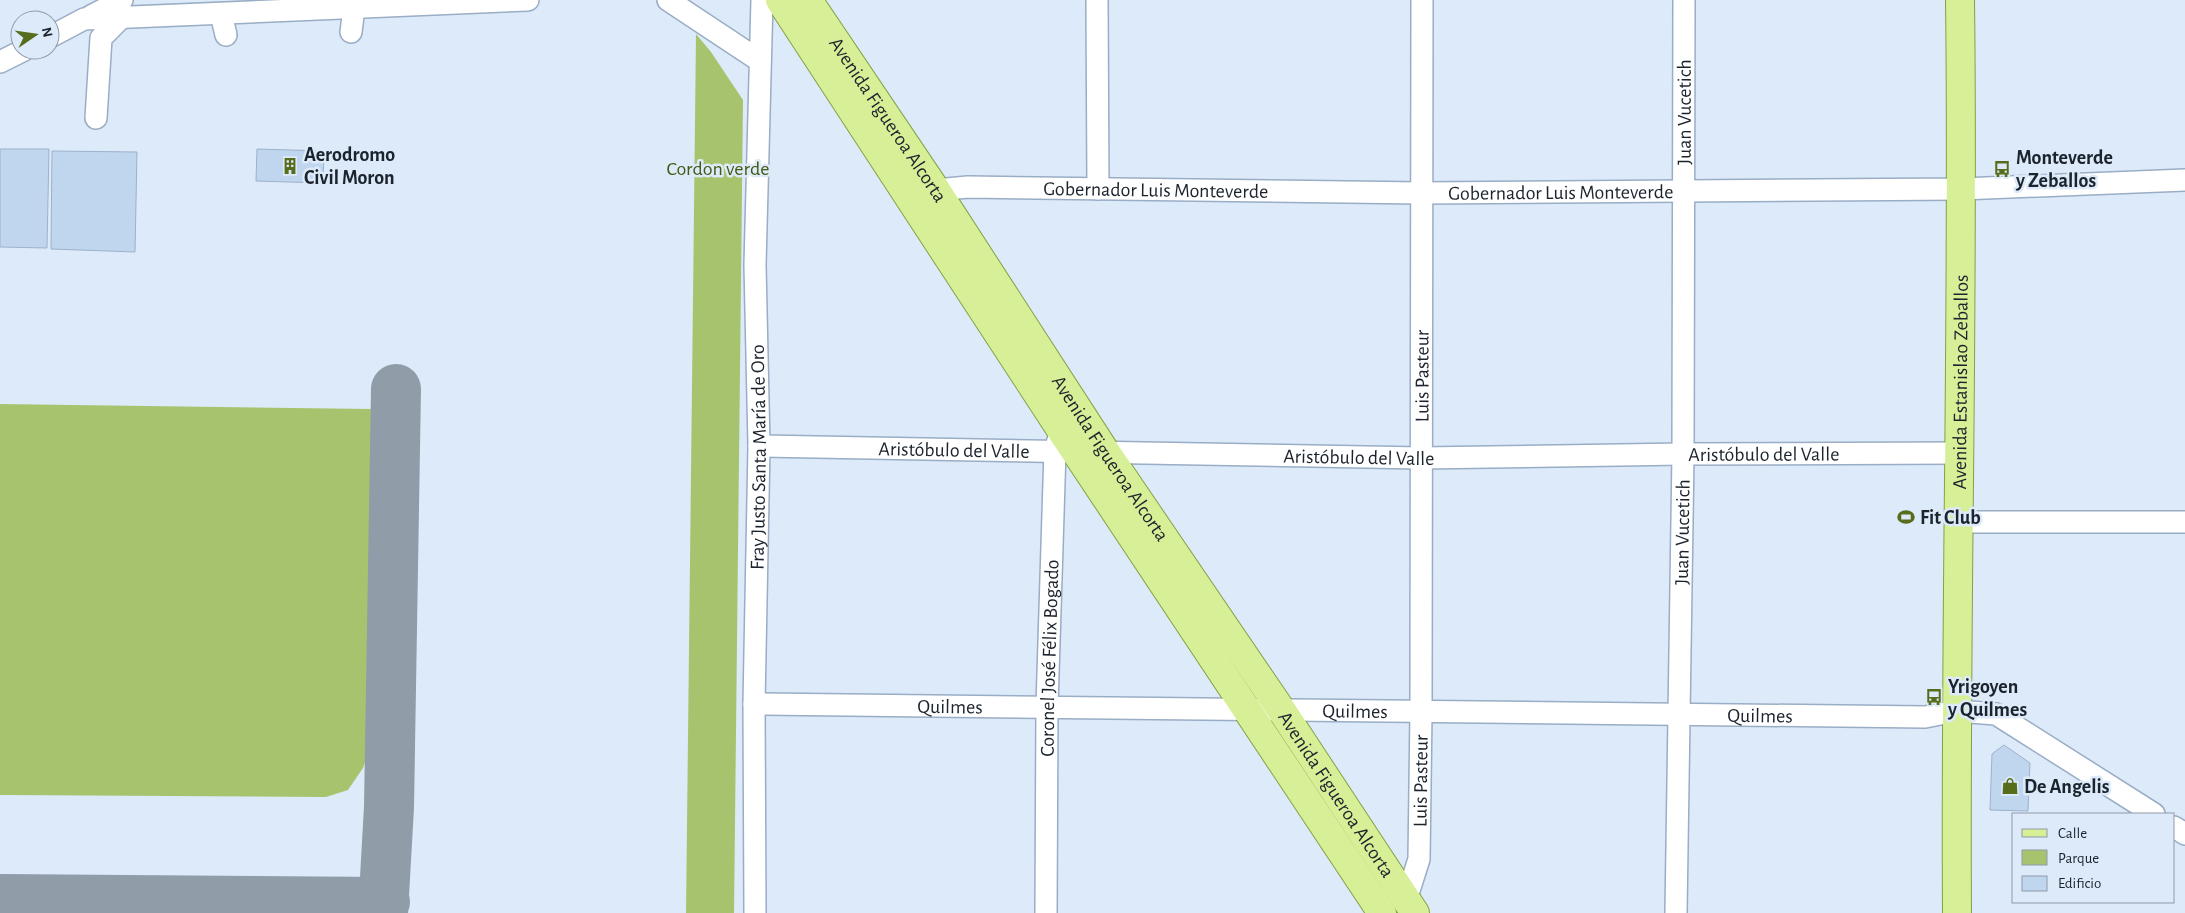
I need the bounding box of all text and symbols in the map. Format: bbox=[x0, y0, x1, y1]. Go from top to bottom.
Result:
north arrow bbox=[10, 10, 60, 60]
text: N bbox=[39, 26, 55, 39]
street label: Avenida Figueroa Alcorta bbox=[825, 34, 950, 206]
street label: Juan Vucetich bbox=[1675, 59, 1695, 165]
place label: Aerodromo Civil Moron bbox=[304, 145, 395, 188]
place label: Monteverde y Zeballos bbox=[2015, 148, 2113, 191]
building icon: Aerodromo Civil Moron bbox=[280, 156, 300, 176]
park label: Cordon verde bbox=[666, 159, 770, 179]
bus stop icon: Monteverde y Zeballos bbox=[1992, 159, 2012, 179]
street label: Gobernador Luis Monteverde bbox=[1043, 179, 1268, 202]
street label: Gobernador Luis Monteverde bbox=[1448, 182, 1673, 204]
street label: Avenida Estanislao Zeballos bbox=[1950, 274, 1972, 490]
street label: Luis Pasteur bbox=[1412, 329, 1433, 422]
street label: Fray Justo Santa María de Oro bbox=[748, 344, 770, 570]
street label: Avenida Figueroa Alcorta bbox=[1048, 372, 1172, 545]
street label: Aristóbulo del Valle bbox=[878, 439, 1030, 462]
street label: Aristóbulo del Valle bbox=[1688, 444, 1839, 465]
street label: Aristóbulo del Valle bbox=[1283, 447, 1435, 469]
street label: Juan Vucetich bbox=[1672, 479, 1694, 585]
sports icon: Fit Club bbox=[1896, 507, 1916, 527]
place label: Fit Club bbox=[1920, 508, 1981, 528]
street label: Coronel José Félix Bogado bbox=[1038, 559, 1063, 757]
place label: Yrigoyen y Quilmes bbox=[1947, 677, 2027, 721]
bus stop icon: Yrigoyen y Quilmes bbox=[1924, 687, 1944, 707]
street label: Quilmes bbox=[917, 697, 983, 718]
street label: Quilmes bbox=[1322, 701, 1388, 722]
street label: Quilmes bbox=[1727, 706, 1793, 727]
street label: Avenida Figueroa Alcorta bbox=[1274, 708, 1398, 881]
street label: Luis Pasteur bbox=[1410, 734, 1432, 827]
shop icon: De Angelis bbox=[2000, 776, 2020, 796]
place label: De Angelis bbox=[2024, 777, 2110, 797]
legend bbox=[2012, 813, 2175, 903]
text: Calle bbox=[2058, 826, 2087, 841]
text: Parque bbox=[2058, 851, 2099, 866]
text: Edificio bbox=[2058, 876, 2101, 891]

